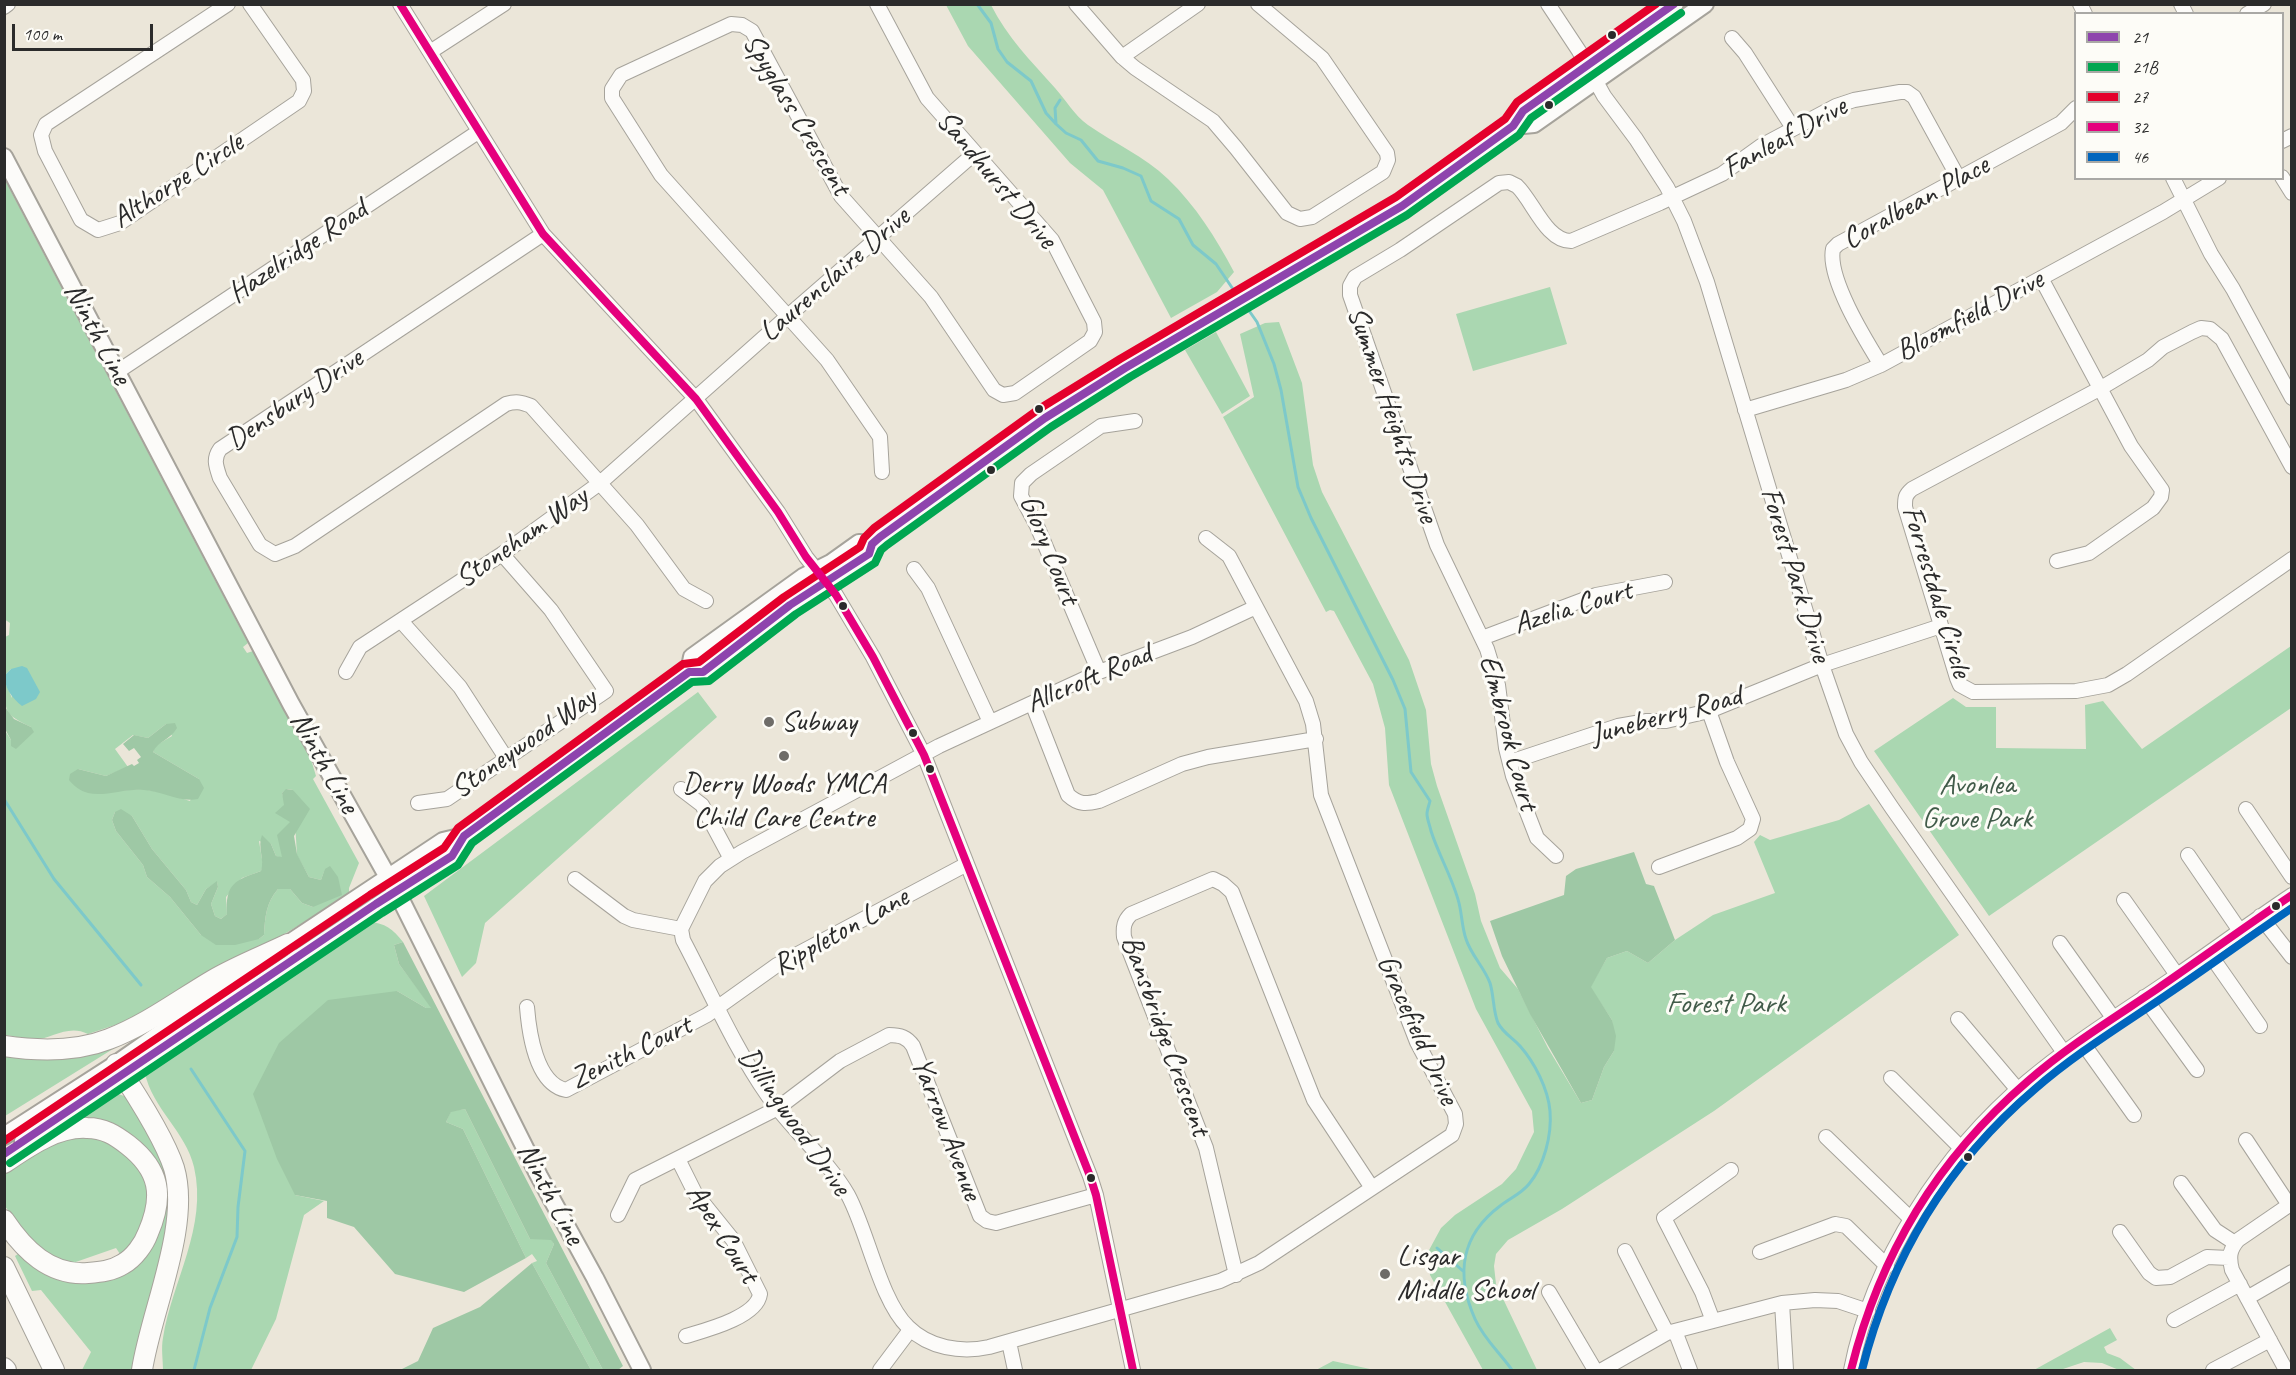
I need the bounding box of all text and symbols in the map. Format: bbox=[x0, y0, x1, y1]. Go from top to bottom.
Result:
scale bar bbox=[15, 12, 156, 50]
legend bbox=[2074, 12, 2284, 180]
text: 100 m bbox=[23, 23, 62, 45]
text: 21 bbox=[2132, 26, 2148, 48]
street label: Spyglass Crescent bbox=[734, 28, 858, 202]
unlabelled marker bbox=[1606, 29, 1618, 41]
text: 21B bbox=[2132, 56, 2158, 78]
text: 27 bbox=[2132, 86, 2148, 108]
street label: Fanleaf Drive bbox=[1717, 89, 1853, 187]
unlabelled marker bbox=[1543, 99, 1555, 111]
street label: Sandhurst Drive bbox=[928, 104, 1064, 256]
text: 32 bbox=[2132, 116, 2148, 138]
street label: Althorpe Circle bbox=[106, 125, 250, 237]
text: 46 bbox=[2132, 146, 2148, 168]
street label: Coralbean Place bbox=[1836, 148, 1996, 258]
street label: Hazelridge Road bbox=[221, 192, 375, 312]
street label: Laurenclaire Drive bbox=[752, 200, 918, 350]
street label: Bloomfield Drive bbox=[1890, 262, 2050, 370]
street label: Ninth Line bbox=[55, 277, 139, 391]
street label: Summer Heights Drive bbox=[1338, 302, 1446, 528]
street label: Densbury Drive bbox=[220, 341, 370, 459]
unlabelled marker bbox=[1033, 403, 1045, 415]
unlabelled marker bbox=[985, 464, 997, 476]
street label: Stoneham Way bbox=[449, 479, 595, 597]
street label: Forest Park Drive bbox=[1751, 484, 1839, 666]
street label: Glory Court bbox=[1011, 490, 1087, 610]
street label: Forrestdale Circle bbox=[1893, 502, 1979, 682]
street label: Azelia Court bbox=[1510, 573, 1636, 643]
unlabelled marker bbox=[837, 600, 849, 612]
street label: Allcroft Road bbox=[1021, 637, 1157, 721]
street label: Elmbrook Court bbox=[1470, 651, 1546, 815]
street label: Juneberry Road bbox=[1586, 679, 1746, 753]
street label: Stoneywood Way bbox=[444, 681, 604, 807]
place label: Subway bbox=[781, 704, 857, 740]
street label: Ninth Line bbox=[281, 706, 367, 820]
marker: Subway bbox=[762, 715, 776, 729]
unlabelled marker bbox=[907, 727, 919, 739]
marker: Derry Woods YMCA Child Care Centre bbox=[777, 749, 791, 763]
unlabelled marker bbox=[924, 763, 936, 775]
place label: Derry Woods YMCA Child Care Centre bbox=[682, 766, 886, 836]
park label: Avonlea Grove Park bbox=[1922, 767, 2032, 838]
street label: Rippleton Lane bbox=[767, 880, 915, 984]
unlabelled marker bbox=[2270, 900, 2282, 912]
street label: Bansbridge Crescent bbox=[1112, 931, 1218, 1141]
street label: Gracefield Drive bbox=[1368, 950, 1466, 1110]
park label: Forest Park bbox=[1666, 986, 1786, 1022]
street label: Zenith Court bbox=[564, 1008, 698, 1098]
street label: Dillingwood Drive bbox=[730, 1041, 858, 1203]
street label: Yarrow Avenue bbox=[902, 1053, 990, 1205]
street label: Ninth Line bbox=[508, 1137, 592, 1251]
unlabelled marker bbox=[1962, 1151, 1974, 1163]
unlabelled marker bbox=[1085, 1172, 1097, 1184]
street label: Apex Court bbox=[678, 1178, 766, 1290]
place label: Lisgar Middle School bbox=[1397, 1239, 1535, 1310]
marker: Lisgar Middle School bbox=[1378, 1267, 1392, 1281]

